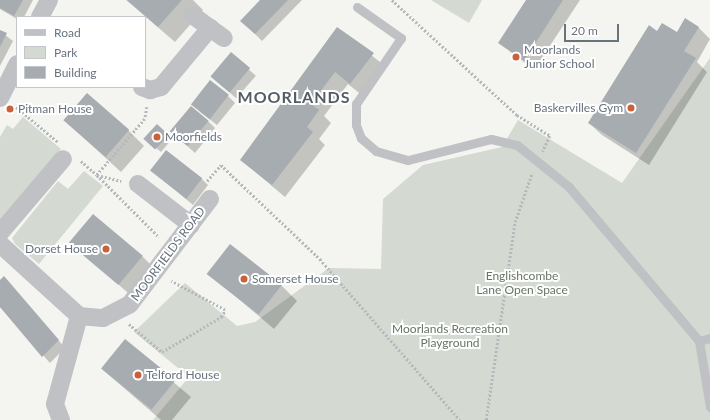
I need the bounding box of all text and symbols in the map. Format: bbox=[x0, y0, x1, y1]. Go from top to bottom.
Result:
legend bbox=[16, 16, 146, 88]
scale bar bbox=[566, 16, 621, 42]
text: 20 m bbox=[571, 23, 598, 38]
text: Road bbox=[54, 25, 81, 40]
place label: Moorlands Junior School bbox=[524, 43, 595, 71]
text: Park bbox=[54, 45, 77, 60]
marker: Moorlands Junior School bbox=[511, 52, 521, 62]
text: Building bbox=[54, 65, 97, 80]
district label: MOORLANDS bbox=[238, 87, 350, 107]
place label: Baskervilles Gym bbox=[534, 101, 623, 115]
place label: Pitman House bbox=[18, 102, 92, 116]
marker: Baskervilles Gym bbox=[626, 103, 636, 113]
marker: Pitman House bbox=[5, 104, 15, 114]
place label: Moorfields bbox=[165, 130, 222, 144]
marker: Moorfields bbox=[152, 132, 162, 142]
street label: MOORFIELDS ROAD bbox=[128, 204, 208, 304]
place label: Dorset House bbox=[25, 242, 98, 256]
marker: Dorset House bbox=[101, 244, 111, 254]
park label: Englishcombe Lane Open Space bbox=[476, 269, 568, 297]
place label: Somerset House bbox=[252, 272, 339, 286]
marker: Somerset House bbox=[239, 274, 249, 284]
park label: Moorlands Recreation Playground bbox=[392, 322, 508, 350]
place label: Telford House bbox=[146, 368, 220, 382]
marker: Telford House bbox=[133, 370, 143, 380]

